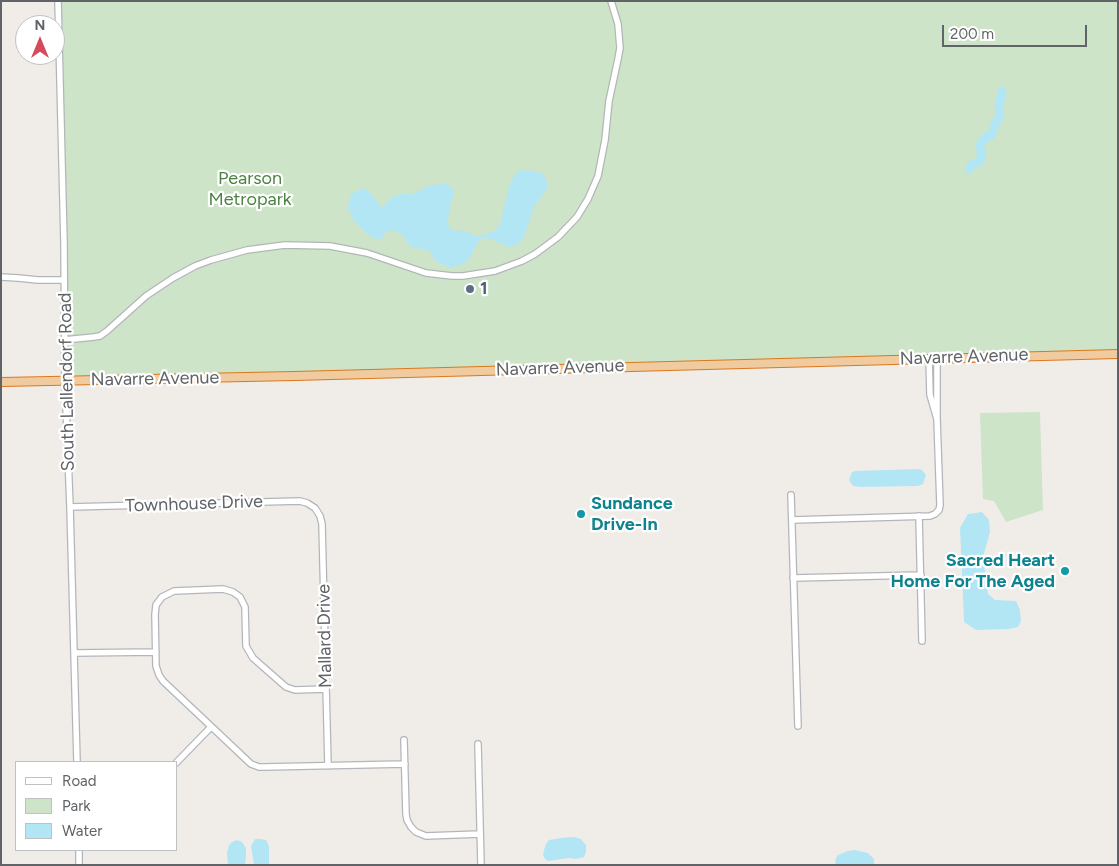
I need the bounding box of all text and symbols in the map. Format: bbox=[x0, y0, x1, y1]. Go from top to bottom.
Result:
north arrow bbox=[15, 15, 65, 65]
scale bar bbox=[944, 15, 1089, 47]
text: N bbox=[35, 17, 45, 34]
text: 200 m bbox=[950, 25, 994, 43]
park label: Pearson Metropark bbox=[208, 168, 292, 210]
place label: 1 bbox=[480, 278, 488, 300]
marker: 1 bbox=[464, 283, 476, 295]
street label: South Lallendorf Road bbox=[55, 292, 79, 472]
street label: Navarre Avenue bbox=[899, 344, 1029, 370]
street label: Navarre Avenue bbox=[495, 355, 625, 381]
street label: Navarre Avenue bbox=[91, 367, 219, 391]
street label: Townhouse Drive bbox=[125, 491, 263, 517]
place label: Sundance Drive-In bbox=[591, 493, 673, 536]
marker: Sundance Drive-In bbox=[575, 508, 587, 520]
place label: Sacred Heart Home For The Aged bbox=[891, 550, 1055, 592]
marker: Sacred Heart Home For The Aged bbox=[1059, 565, 1071, 577]
street label: Mallard Drive bbox=[313, 584, 337, 688]
legend bbox=[15, 761, 178, 851]
text: Road bbox=[62, 772, 97, 790]
text: Park bbox=[62, 797, 91, 815]
text: Water bbox=[62, 822, 102, 840]

